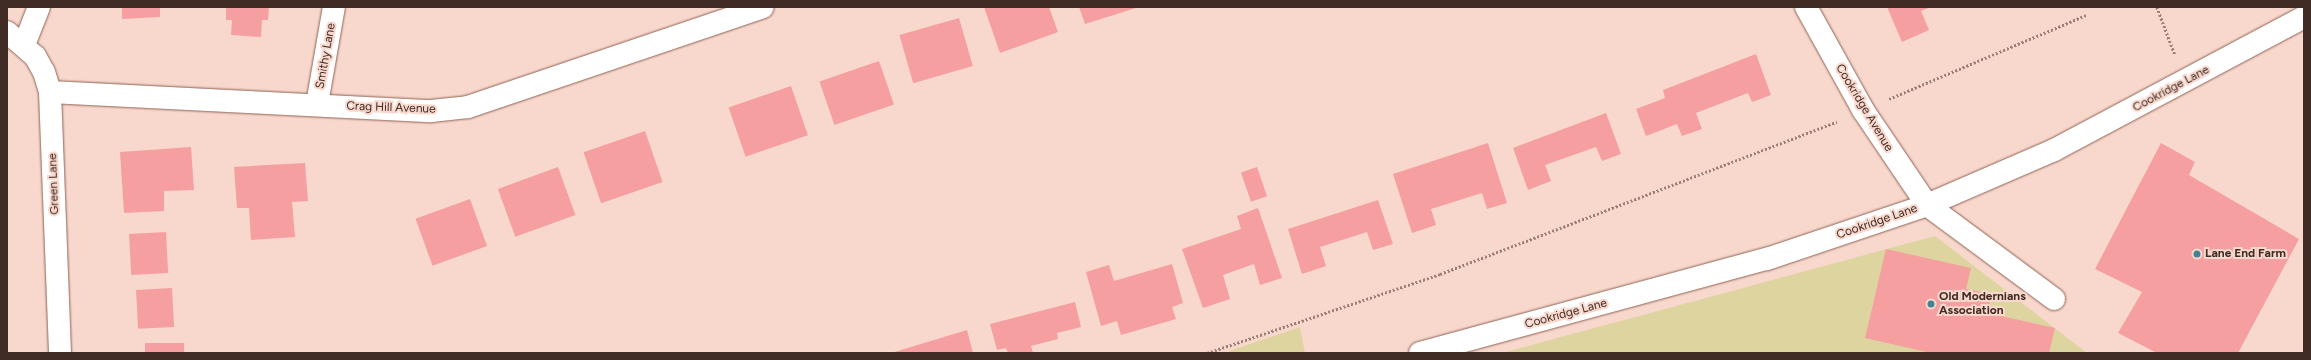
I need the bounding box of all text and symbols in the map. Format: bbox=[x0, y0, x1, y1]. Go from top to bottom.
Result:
street label: Smithy Lane bbox=[313, 22, 339, 90]
street label: Cookridge Avenue bbox=[1832, 62, 1896, 154]
street label: Cookridge Lane bbox=[2130, 63, 2212, 115]
street label: Crag Hill Avenue bbox=[346, 99, 436, 117]
street label: Green Lane bbox=[46, 153, 62, 215]
street label: Cookridge Lane bbox=[1835, 201, 1919, 243]
place label: Lane End Farm bbox=[2205, 247, 2286, 261]
marker: Lane End Farm bbox=[2192, 249, 2202, 259]
place label: Old Modernians Association bbox=[1939, 290, 2026, 318]
street label: Cookridge Lane bbox=[1523, 296, 1609, 332]
marker: Old Modernians Association bbox=[1926, 299, 1936, 309]

